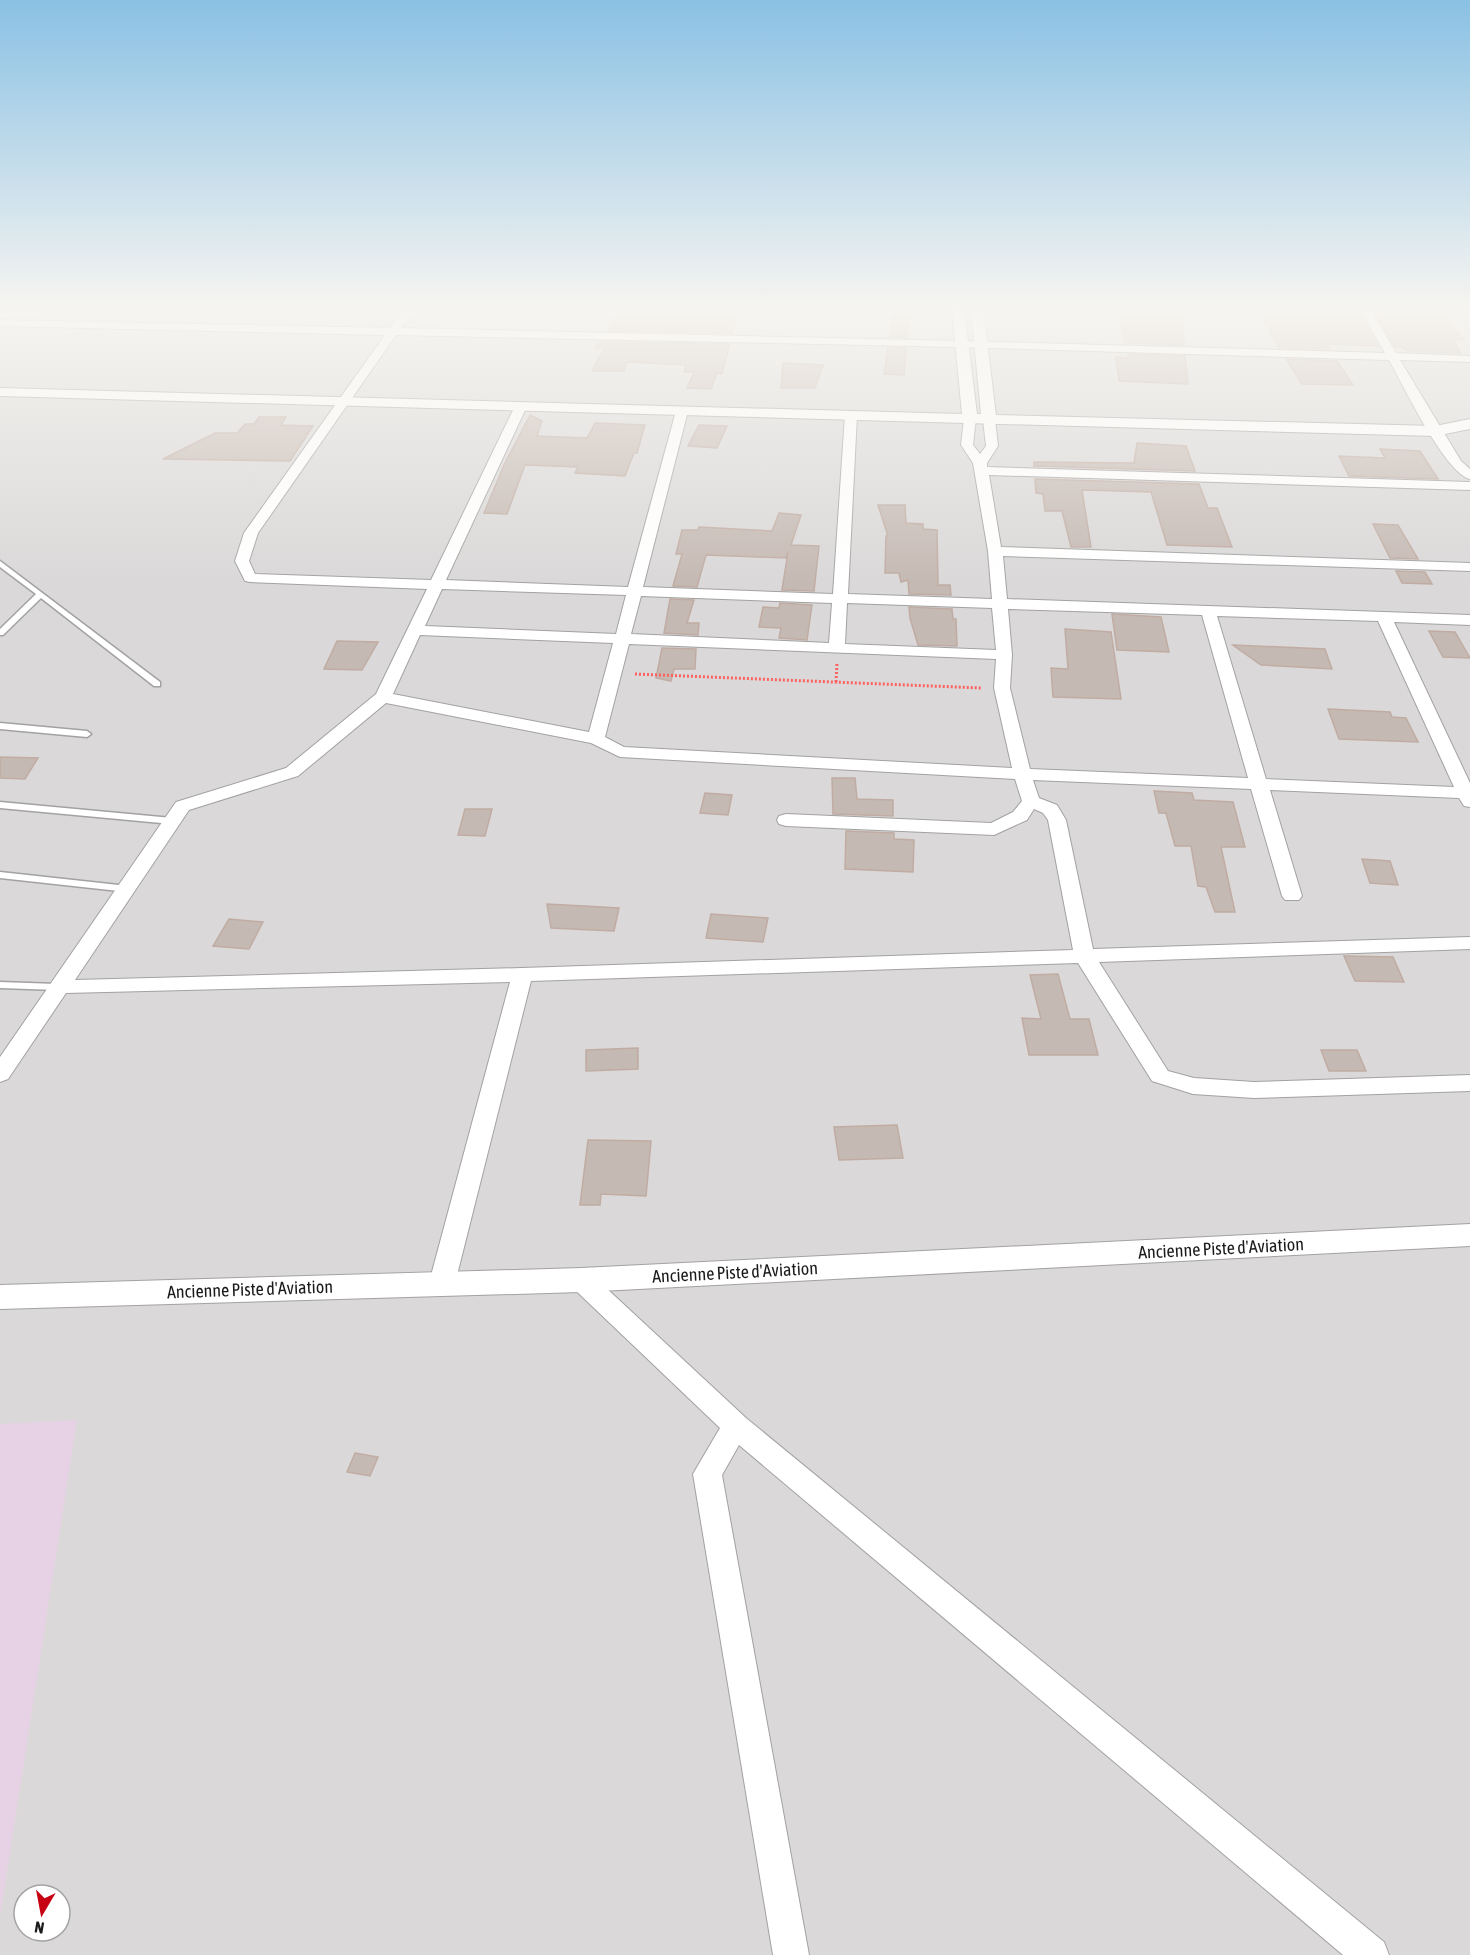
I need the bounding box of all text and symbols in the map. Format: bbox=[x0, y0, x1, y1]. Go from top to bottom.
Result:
street label: Ancienne Piste d'Aviation bbox=[1138, 1233, 1304, 1263]
street label: Ancienne Piste d'Aviation bbox=[652, 1257, 818, 1287]
street label: Ancienne Piste d'Aviation bbox=[167, 1276, 333, 1302]
north arrow bbox=[12, 1883, 72, 1943]
text: N bbox=[33, 1918, 46, 1937]

